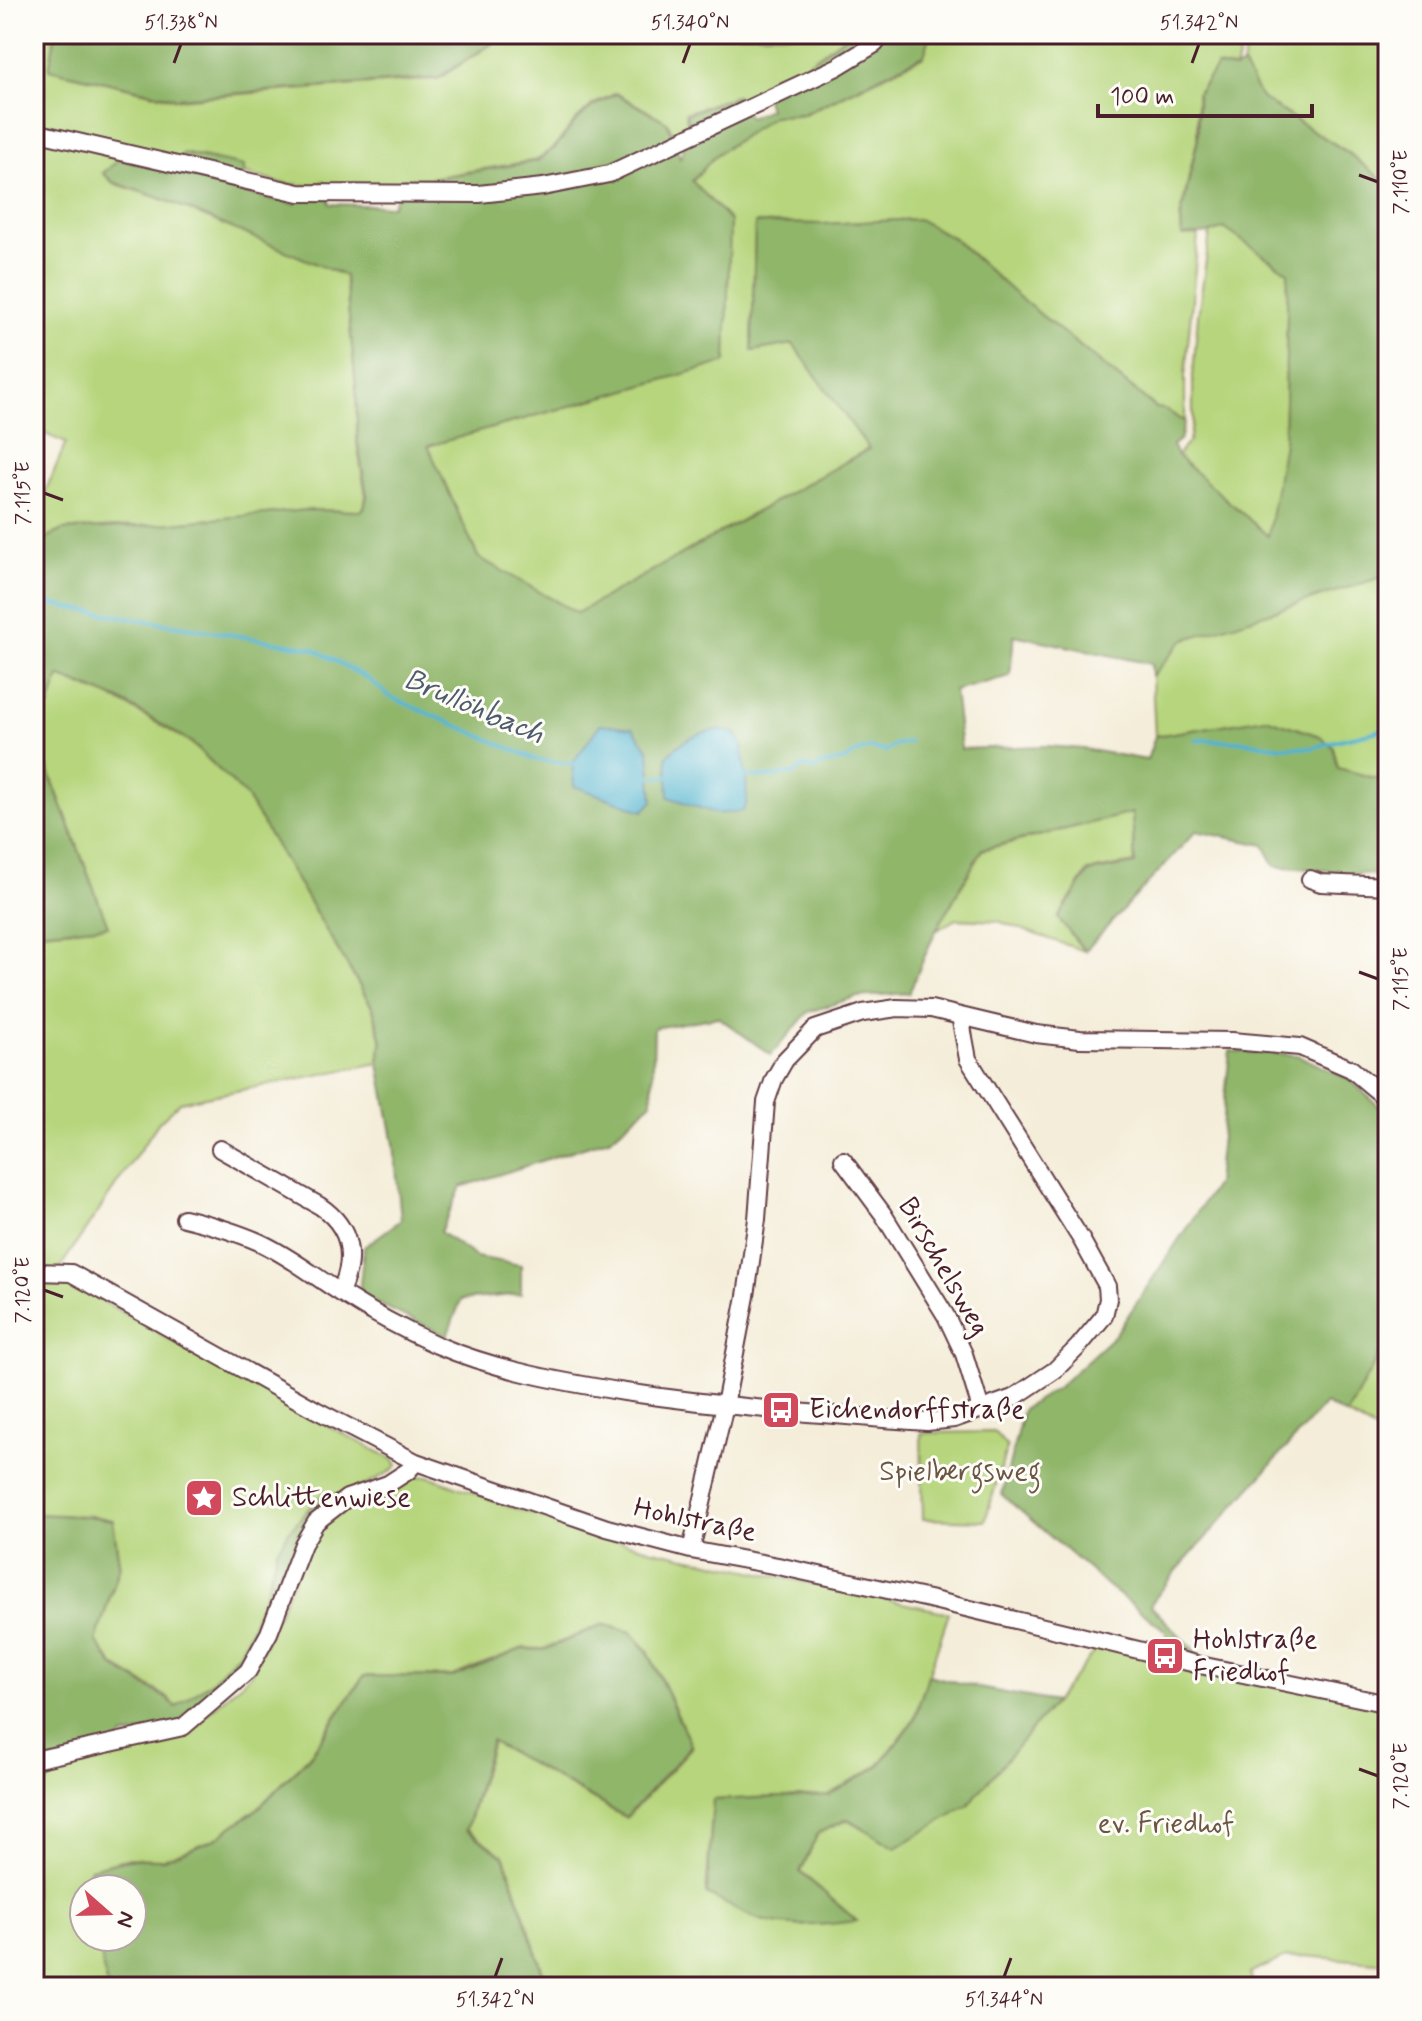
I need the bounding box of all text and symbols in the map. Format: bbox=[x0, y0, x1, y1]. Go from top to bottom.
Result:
text: 51.338°N bbox=[144, 10, 218, 37]
text: 51.340°N bbox=[651, 10, 729, 37]
text: 51.342°N bbox=[1160, 10, 1238, 37]
scale bar bbox=[1098, 68, 1312, 118]
text: 100 m bbox=[1110, 82, 1174, 113]
text: 7.110°E bbox=[1388, 150, 1415, 214]
text: 7.115°E bbox=[10, 461, 37, 525]
water label: Brullöhbach bbox=[398, 660, 550, 754]
text: 7.115°E bbox=[1388, 947, 1415, 1011]
street label: Birschelsweg bbox=[888, 1191, 998, 1343]
text: 7.120°E bbox=[10, 1257, 37, 1323]
bus stop icon: Eichendorffstraße bbox=[760, 1389, 802, 1431]
place label: Eichendorffstraße bbox=[809, 1392, 1025, 1429]
park label: Spielbergsweg bbox=[879, 1454, 1041, 1494]
place icon: Schlittenwiese bbox=[183, 1477, 225, 1519]
place label: Schlittenwiese bbox=[232, 1480, 411, 1517]
street label: Hohlstraße bbox=[630, 1490, 760, 1552]
place label: Hohlstraße Friedhof bbox=[1193, 1622, 1318, 1691]
bus stop icon: Hohlstraße Friedhof bbox=[1144, 1635, 1186, 1677]
text: 7.120°E bbox=[1388, 1743, 1415, 1809]
park label: ev. Friedhof bbox=[1098, 1806, 1234, 1843]
north arrow bbox=[68, 1873, 148, 1953]
text: N bbox=[109, 1907, 141, 1931]
text: 51.342°N bbox=[456, 1987, 534, 2014]
text: 51.344°N bbox=[965, 1987, 1043, 2014]

